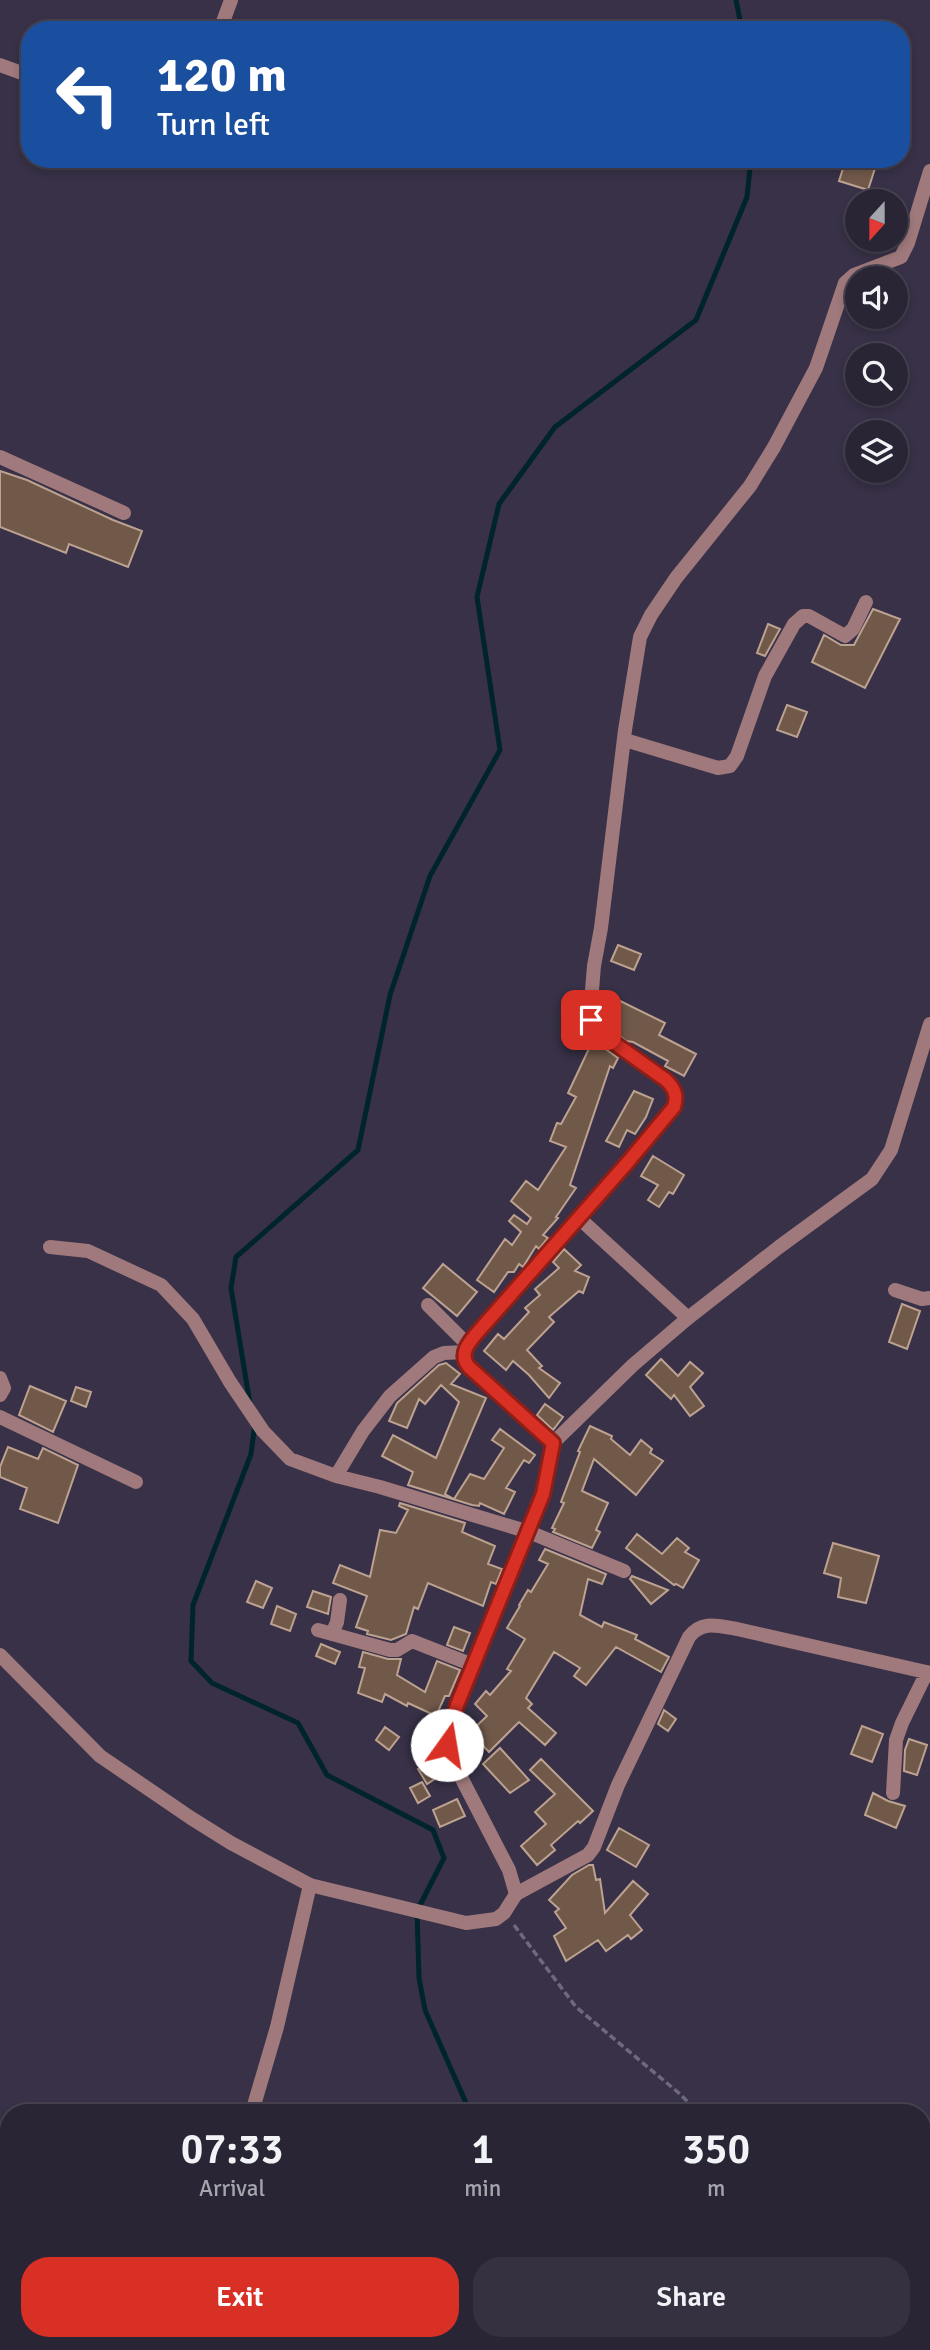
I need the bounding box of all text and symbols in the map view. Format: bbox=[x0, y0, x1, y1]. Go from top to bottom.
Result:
text: 120 m bbox=[157, 45, 287, 105]
icon: left bbox=[42, 49, 133, 140]
text: Turn left bbox=[157, 105, 270, 144]
north arrow bbox=[845, 189, 908, 252]
map controls bbox=[845, 189, 908, 483]
button: sound bbox=[845, 266, 908, 329]
button: search bbox=[845, 343, 908, 406]
button: layers bbox=[845, 420, 908, 483]
pin bbox=[561, 990, 621, 1050]
icon: arrive bbox=[572, 1001, 610, 1039]
position arrow bbox=[410, 1708, 484, 1782]
text: 07:33 bbox=[181, 2124, 283, 2175]
text: 1 bbox=[471, 2124, 494, 2175]
text: 350 bbox=[682, 2124, 750, 2175]
text: Arrival bbox=[199, 2174, 265, 2203]
text: min bbox=[464, 2174, 501, 2203]
text: m bbox=[707, 2174, 725, 2203]
button: Exit bbox=[21, 2257, 459, 2337]
button: Share bbox=[473, 2257, 910, 2337]

